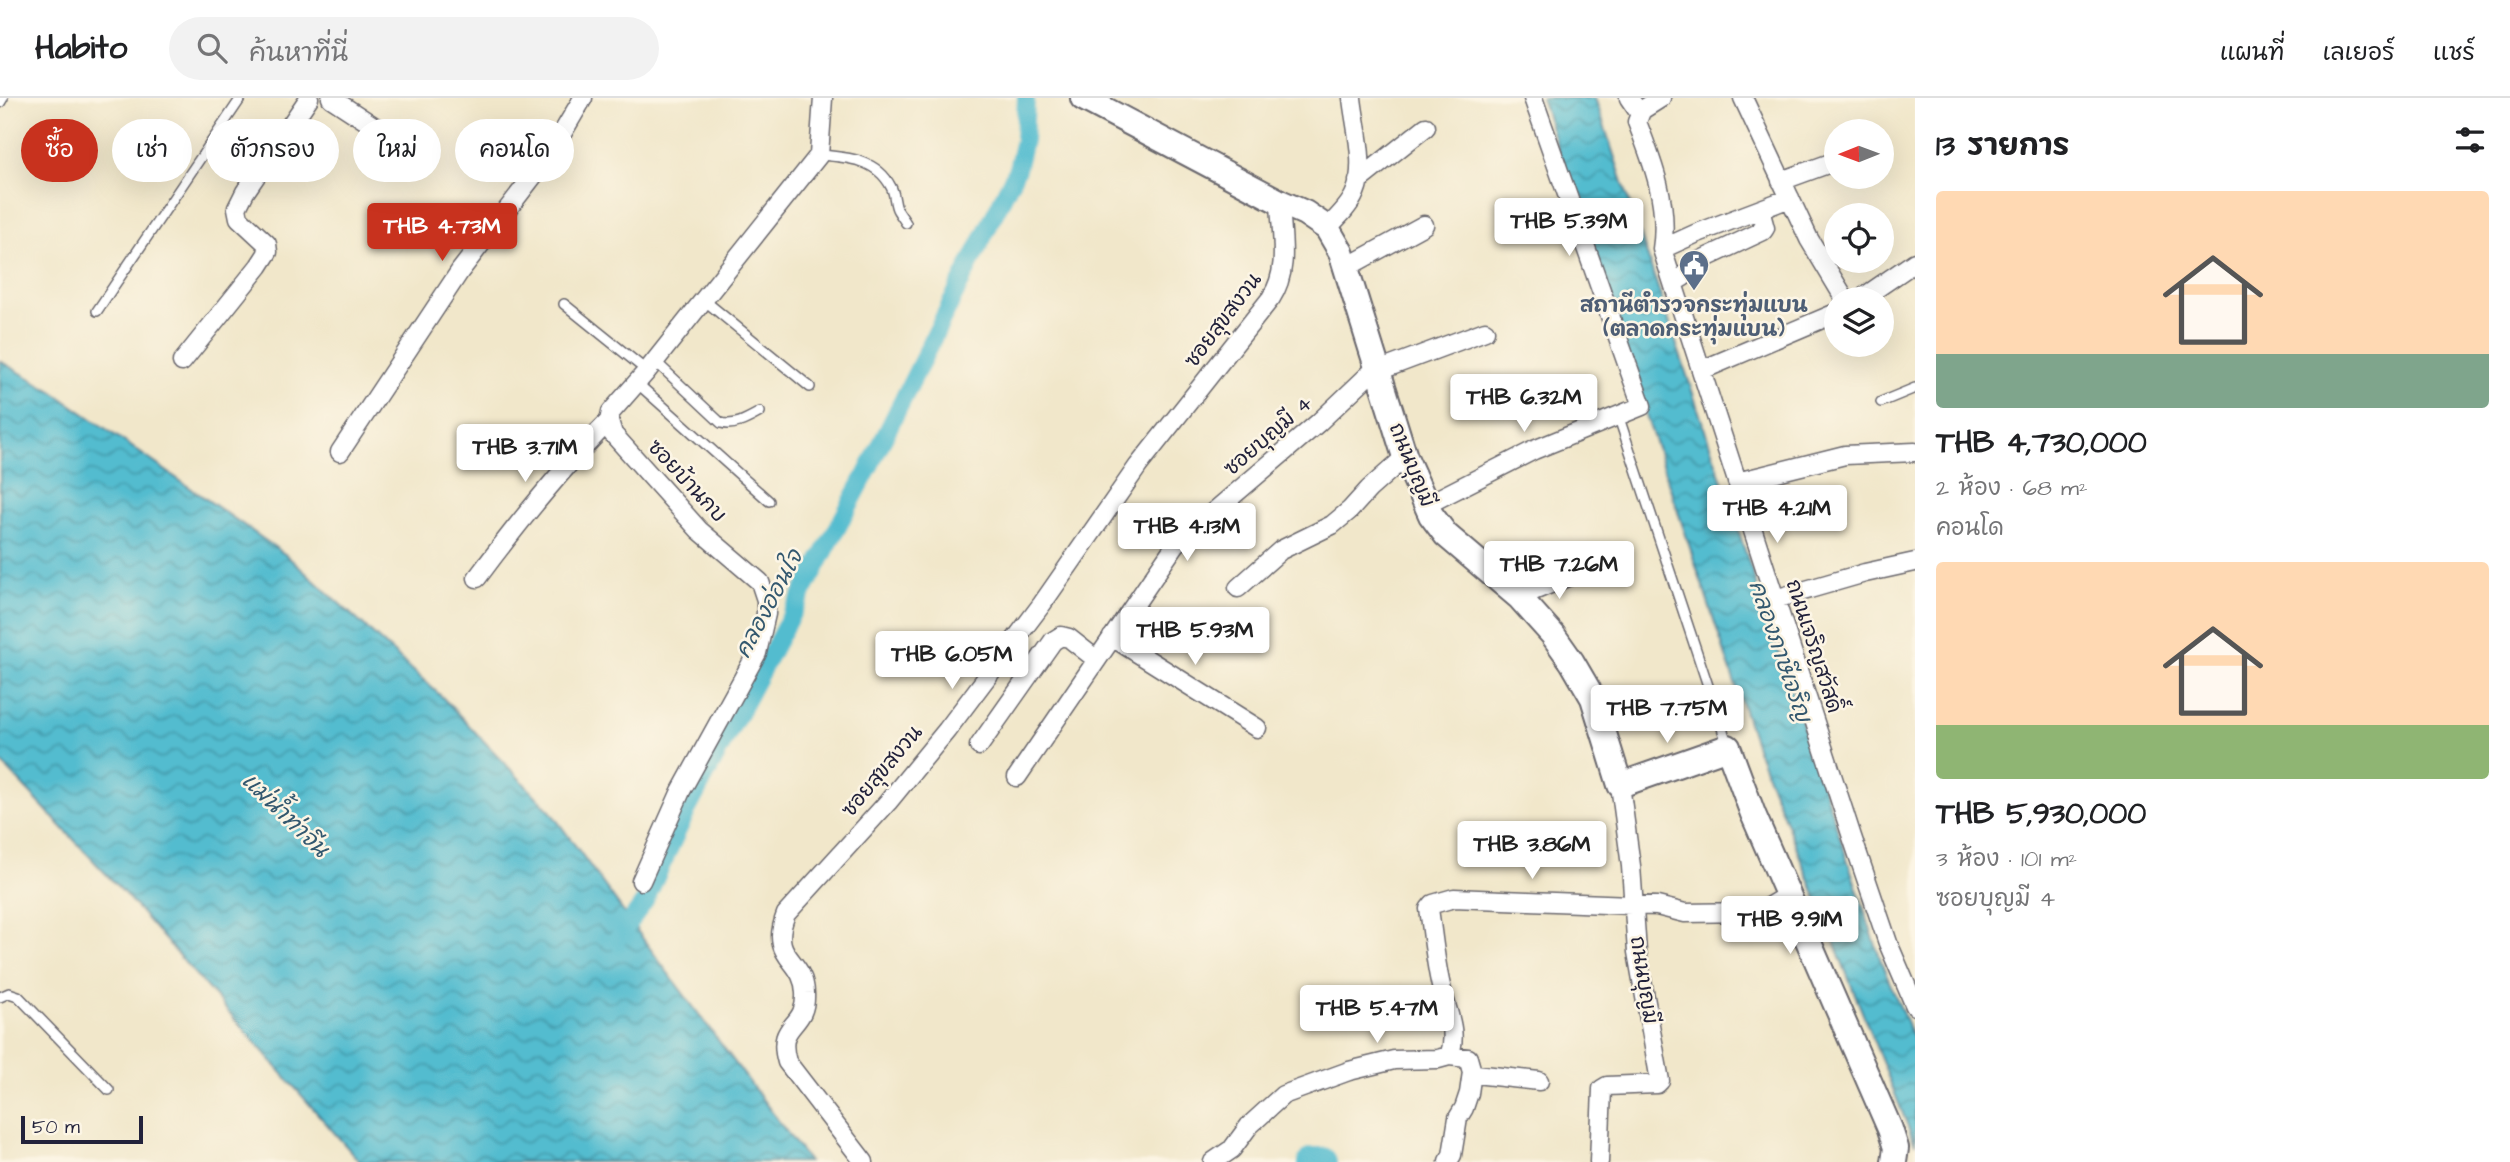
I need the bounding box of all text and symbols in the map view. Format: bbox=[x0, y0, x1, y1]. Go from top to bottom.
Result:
search box bbox=[169, 17, 659, 80]
text: Habito bbox=[35, 25, 127, 71]
icon: search bbox=[193, 29, 231, 67]
text: ค้นหาที่นี่ bbox=[249, 35, 348, 71]
text: แผนที่ bbox=[2220, 36, 2285, 70]
text: เลเยอร์ bbox=[2323, 36, 2395, 70]
text: แชร์ bbox=[2433, 36, 2475, 70]
chip: ซื้อ bbox=[21, 119, 98, 182]
chip: เช่า bbox=[112, 119, 192, 182]
chip: ตัวกรอง bbox=[206, 119, 339, 182]
chip: ใหม่ bbox=[353, 119, 441, 182]
chip: คอนโด bbox=[455, 119, 574, 182]
north arrow bbox=[1824, 119, 1894, 189]
map controls bbox=[1824, 119, 1894, 357]
icon: filters bbox=[2451, 121, 2489, 159]
text: 13 รายการ bbox=[1936, 125, 2070, 167]
pin: THB 5.39M bbox=[1489, 198, 1649, 258]
button: locate bbox=[1824, 203, 1894, 273]
pin: THB 4.73M bbox=[362, 204, 522, 263]
text: THB 5.39M bbox=[1510, 205, 1628, 237]
text: THB 4.73M bbox=[383, 210, 501, 242]
icon: home bbox=[2150, 237, 2276, 363]
public building icon: สถานีตำรวจกระทุ่มแบน (ตลาดกระทุ่มแบน) bbox=[1677, 248, 1711, 292]
street label: ซอยสุขสงวน bbox=[1178, 266, 1269, 374]
button: layers bbox=[1824, 287, 1894, 357]
place label: สถานีตำรวจกระทุ่มแบน (ตลาดกระทุ่มแบน) bbox=[1580, 290, 1808, 345]
pin: THB 6.32M bbox=[1444, 374, 1604, 434]
text: THB 6.32M bbox=[1466, 381, 1582, 413]
street label: ซอยบุญมี 4 bbox=[1217, 389, 1319, 483]
street label: ถนนบุญมี bbox=[1381, 418, 1442, 512]
text: THB 4,730,000 bbox=[1936, 422, 2147, 464]
pin: THB 3.71M bbox=[445, 424, 605, 484]
text: THB 3.71M bbox=[473, 431, 577, 463]
street label: ซอยบ้านกบ bbox=[641, 433, 733, 529]
text: 2 ห้อง · 68 m² bbox=[1936, 472, 2088, 504]
pin: THB 4.21M bbox=[1697, 486, 1857, 545]
text: THB 4.21M bbox=[1723, 492, 1831, 524]
pin: THB 4.13M bbox=[1107, 504, 1267, 563]
text: THB 4.13M bbox=[1134, 510, 1240, 542]
text: คอนโด bbox=[1936, 512, 2004, 544]
pin: THB 7.26M bbox=[1479, 542, 1639, 601]
water label: คลองอ่อนใจ bbox=[727, 543, 812, 664]
text: THB 7.26M bbox=[1500, 548, 1618, 580]
street label: ถนนเจริญสวัสดิ์ bbox=[1779, 574, 1853, 717]
water label: คลองภาษีเจริญ bbox=[1741, 576, 1820, 728]
pin: THB 5.93M bbox=[1115, 608, 1275, 667]
icon: home bbox=[2150, 608, 2276, 734]
text: THB 5.93M bbox=[1136, 614, 1254, 646]
pin: THB 6.05M bbox=[872, 632, 1032, 691]
text: THB 6.05M bbox=[891, 638, 1013, 670]
pin: THB 7.75M bbox=[1587, 686, 1747, 745]
text: THB 7.75M bbox=[1607, 692, 1727, 724]
street label: ซอยสุขสงวน bbox=[835, 719, 930, 824]
water label: แม่น้ำท่าจีน bbox=[234, 761, 341, 866]
text: THB 5,930,000 bbox=[1936, 793, 2146, 835]
pin: THB 3.86M bbox=[1452, 822, 1612, 881]
text: THB 3.86M bbox=[1473, 828, 1591, 860]
text: 3 ห้อง · 101 m² bbox=[1936, 843, 2077, 875]
text: ซอยบุญมี 4 bbox=[1936, 883, 2055, 915]
pin: THB 9.91M bbox=[1710, 896, 1870, 956]
text: THB 9.91M bbox=[1737, 903, 1843, 935]
street label: ถนนบุญมี bbox=[1622, 934, 1665, 1026]
pin: THB 5.47M bbox=[1297, 986, 1457, 1045]
text: THB 5.47M bbox=[1316, 992, 1438, 1024]
scale bar bbox=[21, 1113, 144, 1145]
text: 50 m bbox=[32, 1114, 80, 1141]

